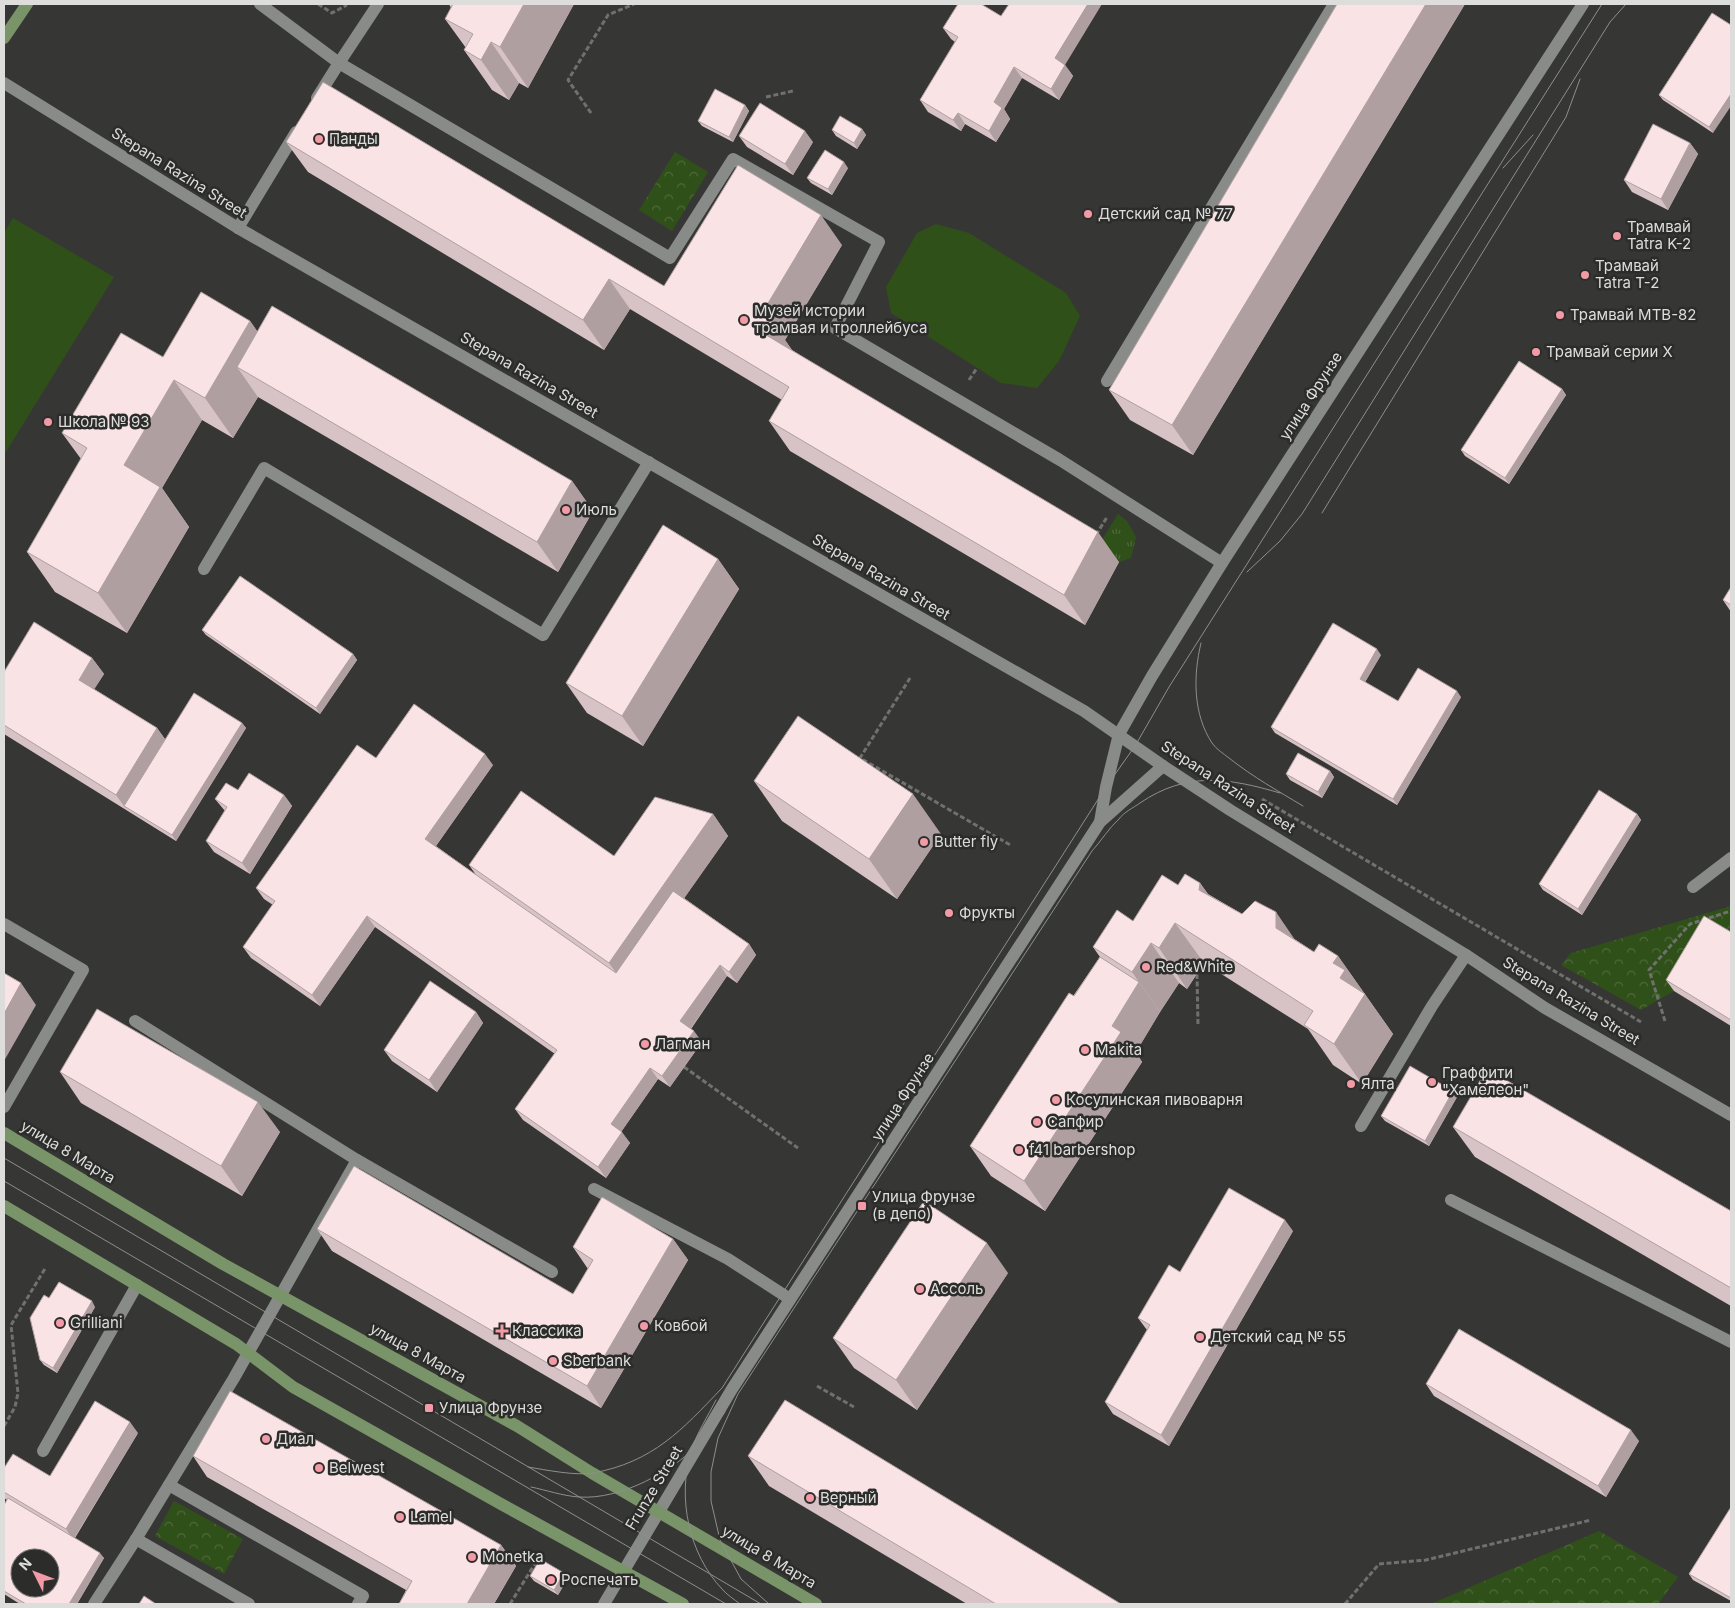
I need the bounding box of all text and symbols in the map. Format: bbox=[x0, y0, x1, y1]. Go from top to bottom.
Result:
street label: Stepana Razina Street bbox=[108, 123, 251, 222]
place label: Панды bbox=[329, 129, 378, 148]
marker: Панды bbox=[313, 133, 325, 145]
place label: Детский сад № 77 bbox=[1098, 204, 1233, 223]
marker: Детский сад № 77 bbox=[1082, 208, 1094, 220]
place label: Трамвай Tatra K-2 bbox=[1627, 217, 1691, 253]
marker: Трамвай Tatra K-2 bbox=[1611, 230, 1623, 242]
place label: Трамвай Tatra T-2 bbox=[1595, 256, 1659, 292]
marker: Трамвай Tatra T-2 bbox=[1579, 269, 1591, 281]
place label: Музей истории трамвая и троллейбуса bbox=[754, 301, 927, 337]
place label: Трамвай МТВ-82 bbox=[1570, 305, 1697, 324]
marker: Трамвай МТВ-82 bbox=[1554, 309, 1566, 321]
marker: Музей истории трамвая и троллейбуса bbox=[738, 314, 750, 326]
street label: Stepana Razina Street bbox=[457, 327, 602, 422]
place label: Трамвай серии X bbox=[1546, 342, 1673, 361]
marker: Трамвай серии X bbox=[1530, 346, 1542, 358]
street label: улица Фрунзе bbox=[1275, 348, 1346, 444]
place label: Школа № 93 bbox=[58, 412, 150, 431]
marker: Школа № 93 bbox=[42, 416, 54, 428]
place label: Июль bbox=[576, 500, 617, 519]
marker: Июль bbox=[560, 504, 572, 516]
street label: Stepana Razina Street bbox=[809, 529, 954, 624]
street label: Stepana Razina Street bbox=[1158, 736, 1299, 837]
place label: Butter fly bbox=[934, 832, 999, 851]
marker: Butter fly bbox=[918, 836, 930, 848]
place label: Фрукты bbox=[959, 903, 1015, 922]
marker: Фрукты bbox=[943, 907, 955, 919]
street label: Stepana Razina Street bbox=[1499, 952, 1643, 1049]
place label: Red&White bbox=[1156, 957, 1233, 976]
marker: Red&White bbox=[1140, 961, 1152, 973]
place label: Лагман bbox=[655, 1034, 710, 1053]
marker: Лагман bbox=[639, 1038, 651, 1050]
place label: Makita bbox=[1095, 1040, 1142, 1059]
marker: Makita bbox=[1079, 1044, 1091, 1056]
street label: улица Фрунзе bbox=[867, 1049, 938, 1145]
place label: Граффити "Хамелеон" bbox=[1442, 1063, 1529, 1099]
place label: Ялта bbox=[1361, 1074, 1395, 1093]
marker: Граффити "Хамелеон" bbox=[1426, 1076, 1438, 1088]
marker: Ялта bbox=[1345, 1078, 1357, 1090]
place label: Косулинская пивоварня bbox=[1066, 1090, 1243, 1109]
marker: Косулинская пивоварня bbox=[1050, 1094, 1062, 1106]
place label: Сапфир bbox=[1047, 1112, 1104, 1131]
street label: улица 8 Марта bbox=[18, 1116, 119, 1187]
marker: Сапфир bbox=[1031, 1116, 1043, 1128]
place label: f41 barbershop bbox=[1029, 1140, 1136, 1159]
marker: f41 barbershop bbox=[1013, 1144, 1025, 1156]
place label: Улица Фрунзе (в депо) bbox=[872, 1187, 975, 1223]
marker: Улица Фрунзе (в депо) bbox=[856, 1200, 868, 1212]
place label: Ассоль bbox=[930, 1279, 984, 1298]
marker: Ассоль bbox=[914, 1283, 926, 1295]
place label: Grilliani bbox=[70, 1313, 123, 1332]
place label: Ковбой bbox=[654, 1316, 708, 1335]
marker: Grilliani bbox=[54, 1317, 66, 1329]
street label: улица 8 Марта bbox=[367, 1318, 470, 1387]
marker: Ковбой bbox=[638, 1320, 650, 1332]
place label: Классика bbox=[512, 1321, 582, 1340]
marker: Классика bbox=[496, 1325, 508, 1337]
place label: Детский сад № 55 bbox=[1210, 1327, 1346, 1346]
marker: Детский сад № 55 bbox=[1194, 1331, 1206, 1343]
place label: Sberbank bbox=[563, 1351, 632, 1370]
marker: Sberbank bbox=[547, 1355, 559, 1367]
place label: Улица Фрунзе bbox=[439, 1398, 542, 1417]
marker: Улица Фрунзе bbox=[423, 1402, 435, 1414]
place label: Диал bbox=[276, 1429, 314, 1448]
marker: Диал bbox=[260, 1433, 272, 1445]
street label: Frunze Street bbox=[621, 1442, 686, 1533]
place label: Belwest bbox=[329, 1458, 385, 1477]
marker: Belwest bbox=[313, 1462, 325, 1474]
place label: Верный bbox=[820, 1488, 877, 1507]
marker: Верный bbox=[804, 1492, 816, 1504]
place label: Lamel bbox=[410, 1507, 452, 1526]
marker: Lamel bbox=[394, 1511, 406, 1523]
street label: улица 8 Марта bbox=[719, 1521, 820, 1592]
place label: Monetka bbox=[482, 1547, 544, 1566]
north arrow bbox=[10, 1548, 60, 1598]
marker: Monetka bbox=[466, 1551, 478, 1563]
text: N bbox=[15, 1554, 35, 1574]
place label: Роспечать bbox=[561, 1570, 638, 1589]
marker: Роспечать bbox=[545, 1574, 557, 1586]

